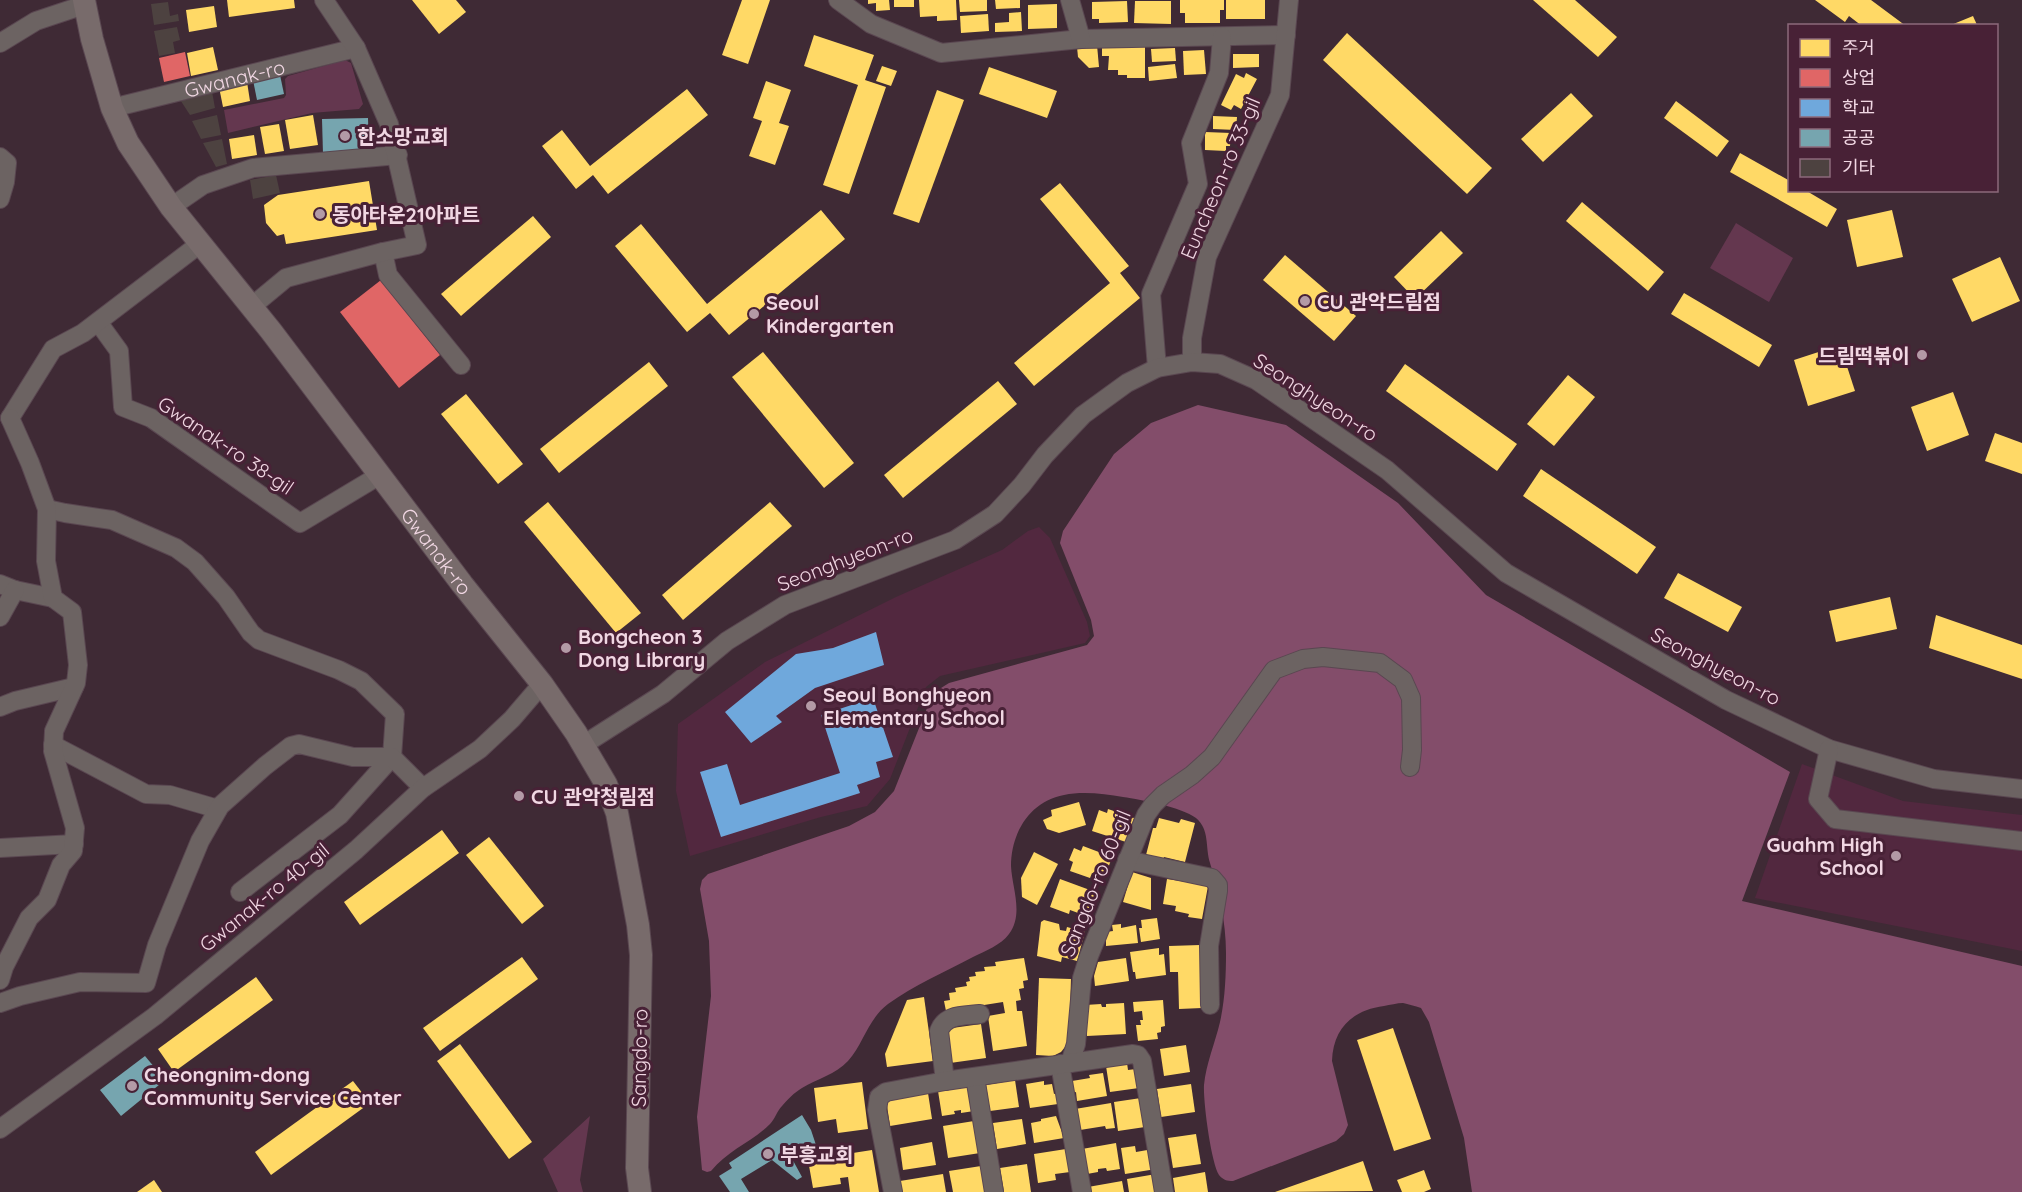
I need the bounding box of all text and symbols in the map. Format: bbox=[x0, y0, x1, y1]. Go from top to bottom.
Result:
legend bbox=[1788, 24, 1998, 192]
text: 주거 bbox=[1842, 36, 1875, 59]
street label: Gwanak-ro bbox=[181, 54, 287, 102]
text: 상업 bbox=[1842, 66, 1875, 89]
street label: Euncheon-ro 33-gil bbox=[1175, 93, 1265, 263]
text: 학교 bbox=[1842, 96, 1875, 119]
place label: 한소망교회 bbox=[357, 124, 449, 149]
text: 공공 bbox=[1842, 126, 1875, 149]
marker: 한소망교회 bbox=[338, 129, 352, 143]
text: 기타 bbox=[1842, 156, 1876, 179]
place label: 동아타운21아파트 bbox=[332, 202, 480, 227]
marker: 동아타운21아파트 bbox=[313, 207, 327, 221]
place label: CU 관악드림점 bbox=[1317, 289, 1441, 314]
place label: Seoul Kindergarten bbox=[766, 290, 894, 338]
marker: CU 관악드림점 bbox=[1298, 294, 1312, 308]
marker: Seoul Kindergarten bbox=[747, 307, 761, 321]
place label: 드림떡볶이 bbox=[1818, 343, 1910, 368]
street label: Seonghyeon-ro bbox=[1249, 348, 1383, 446]
marker: 드림떡볶이 bbox=[1915, 348, 1929, 362]
street label: Gwanak-ro 38-gil bbox=[153, 390, 299, 500]
street label: Gwanak-ro bbox=[396, 502, 478, 599]
street label: Seonghyeon-ro bbox=[774, 522, 916, 596]
street label: Seonghyeon-ro bbox=[1647, 621, 1785, 711]
place label: Bongcheon 3 Dong Library bbox=[578, 624, 705, 672]
marker: Bongcheon 3 Dong Library bbox=[559, 641, 573, 655]
place label: Seoul Bonghyeon Elementary School bbox=[823, 682, 1005, 730]
marker: Seoul Bonghyeon Elementary School bbox=[804, 699, 818, 713]
place label: CU 관악청림점 bbox=[531, 784, 655, 809]
marker: CU 관악청림점 bbox=[512, 789, 526, 803]
street label: Sangdo-ro 60-gil bbox=[1054, 806, 1136, 960]
place label: Guahm High School bbox=[1766, 832, 1884, 880]
street label: Gwanak-ro 40-gil bbox=[194, 837, 334, 957]
marker: Guahm High School bbox=[1889, 849, 1903, 863]
street label: Sangdo-ro bbox=[626, 1009, 652, 1107]
place label: Cheongnim-dong Community Service Center bbox=[144, 1062, 402, 1110]
marker: Cheongnim-dong Community Service Center bbox=[125, 1079, 139, 1093]
place label: 부흥교회 bbox=[780, 1142, 854, 1167]
marker: 부흥교회 bbox=[761, 1147, 775, 1161]

